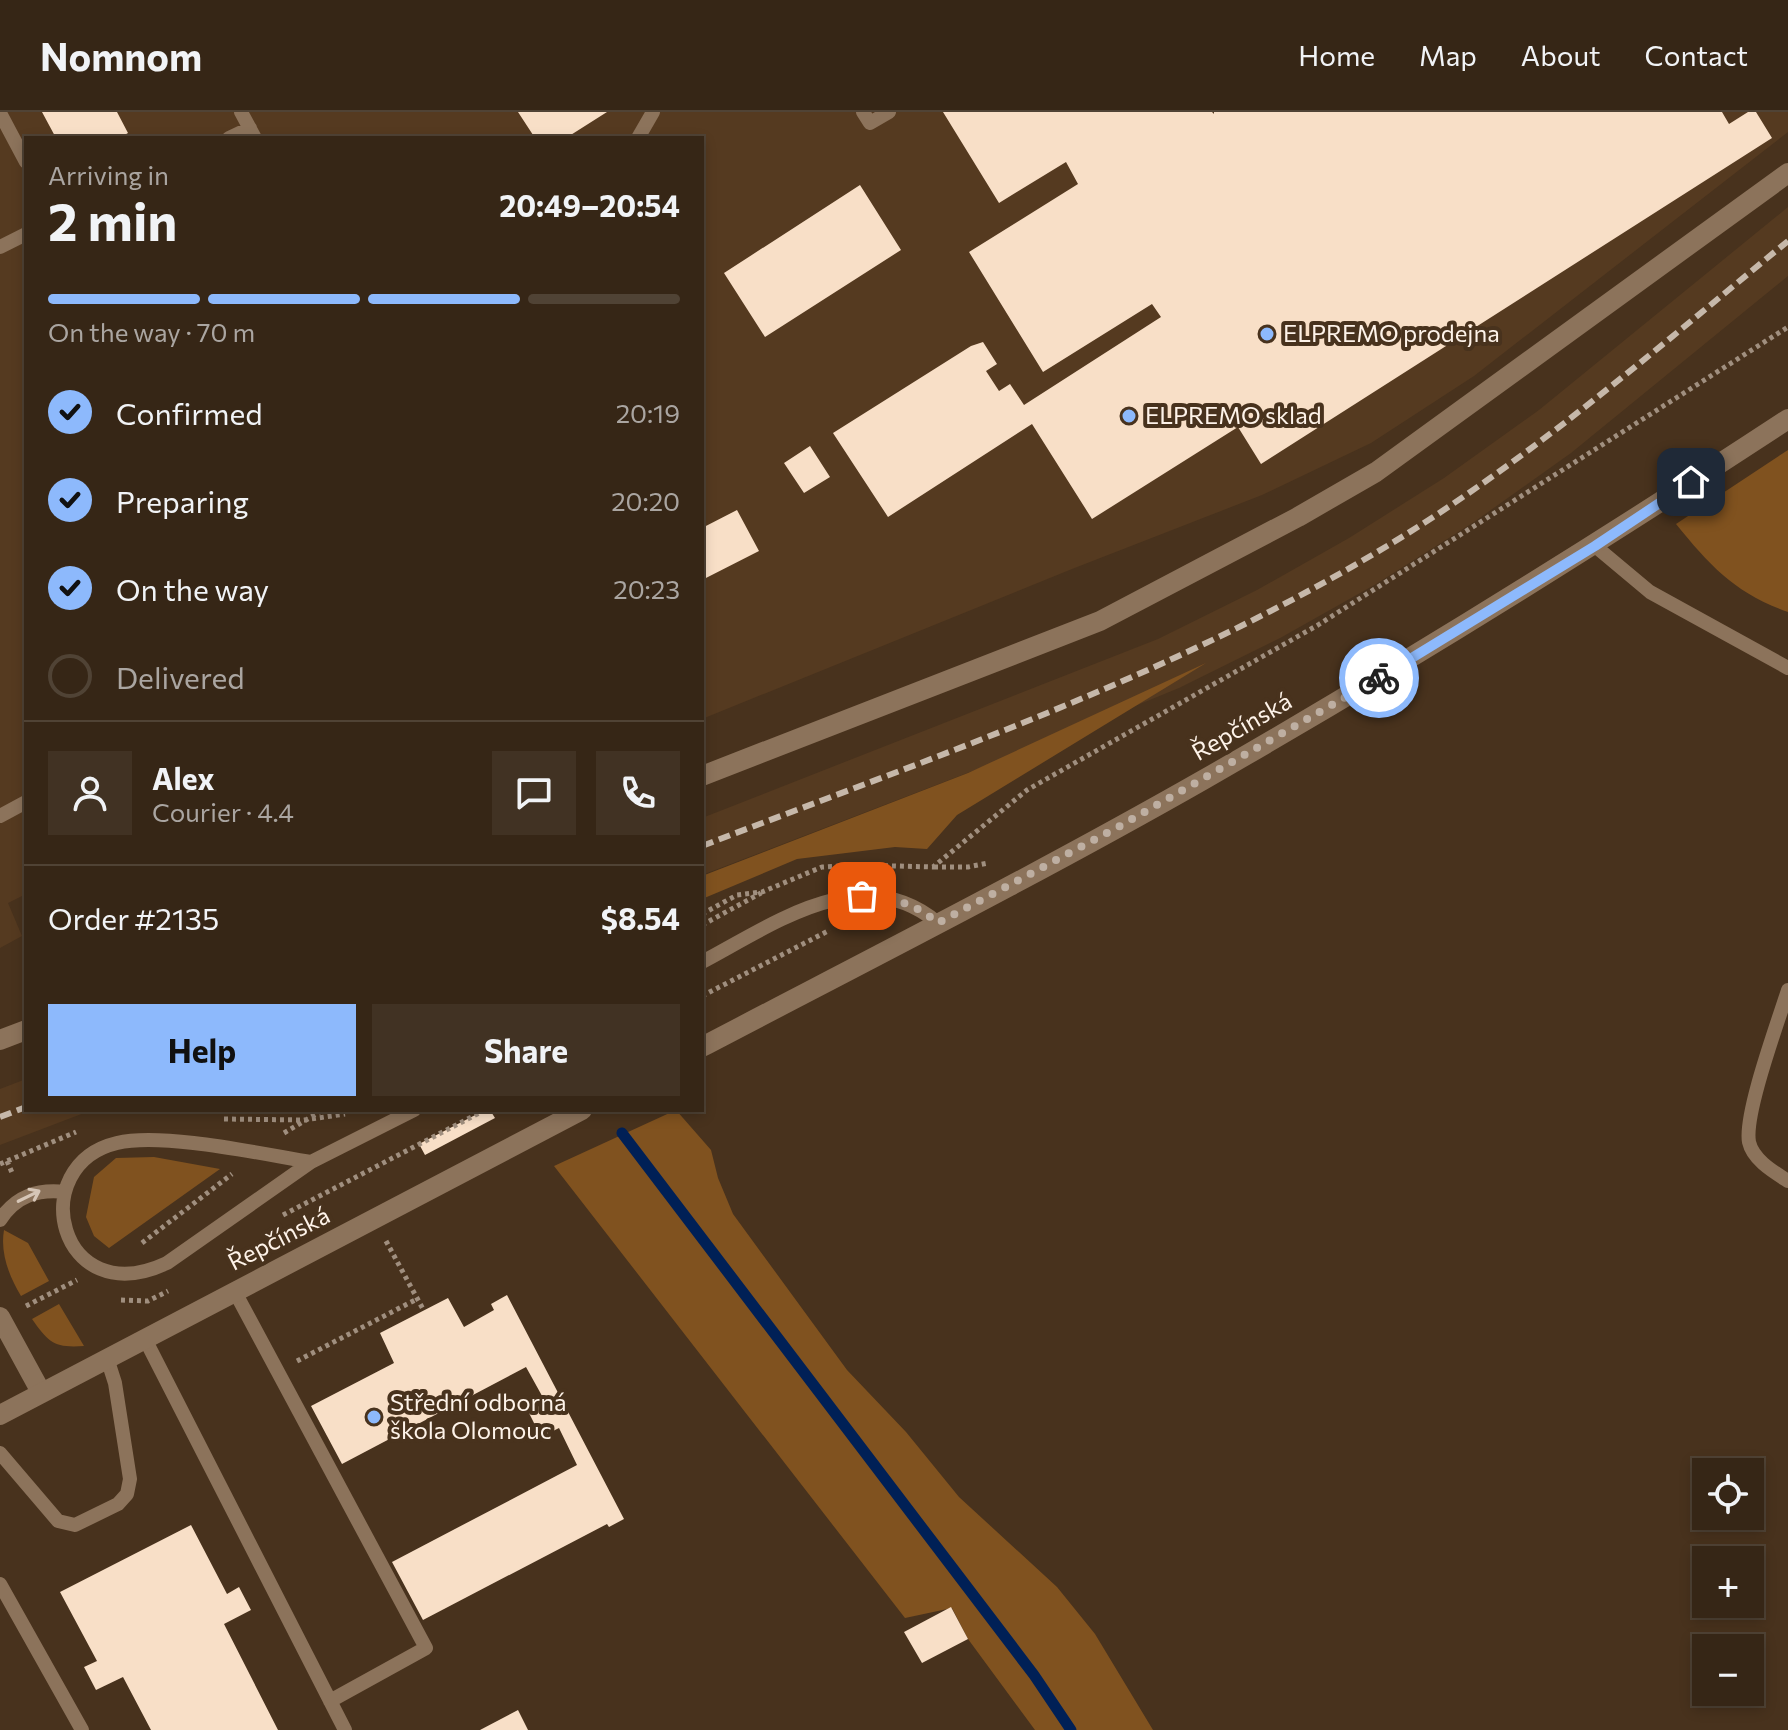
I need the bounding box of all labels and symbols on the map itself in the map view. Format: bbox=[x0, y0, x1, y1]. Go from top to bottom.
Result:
place label: ELPREMO prodejna bbox=[1283, 318, 1500, 347]
marker: ELPREMO prodejna bbox=[1258, 325, 1276, 343]
place label: ELPREMO sklad bbox=[1145, 400, 1322, 429]
marker: ELPREMO sklad bbox=[1120, 407, 1138, 425]
pin bbox=[1657, 448, 1725, 516]
courier bbox=[1339, 638, 1419, 718]
street label: Řepčínská bbox=[1186, 686, 1296, 766]
pin bbox=[828, 862, 896, 930]
one-way arrow bbox=[17, 1188, 40, 1203]
street label: Řepčínská bbox=[223, 1200, 334, 1276]
place label: Střední odborná škola Olomouc bbox=[390, 1387, 566, 1444]
marker: Střední odborná škola Olomouc bbox=[365, 1408, 383, 1426]

